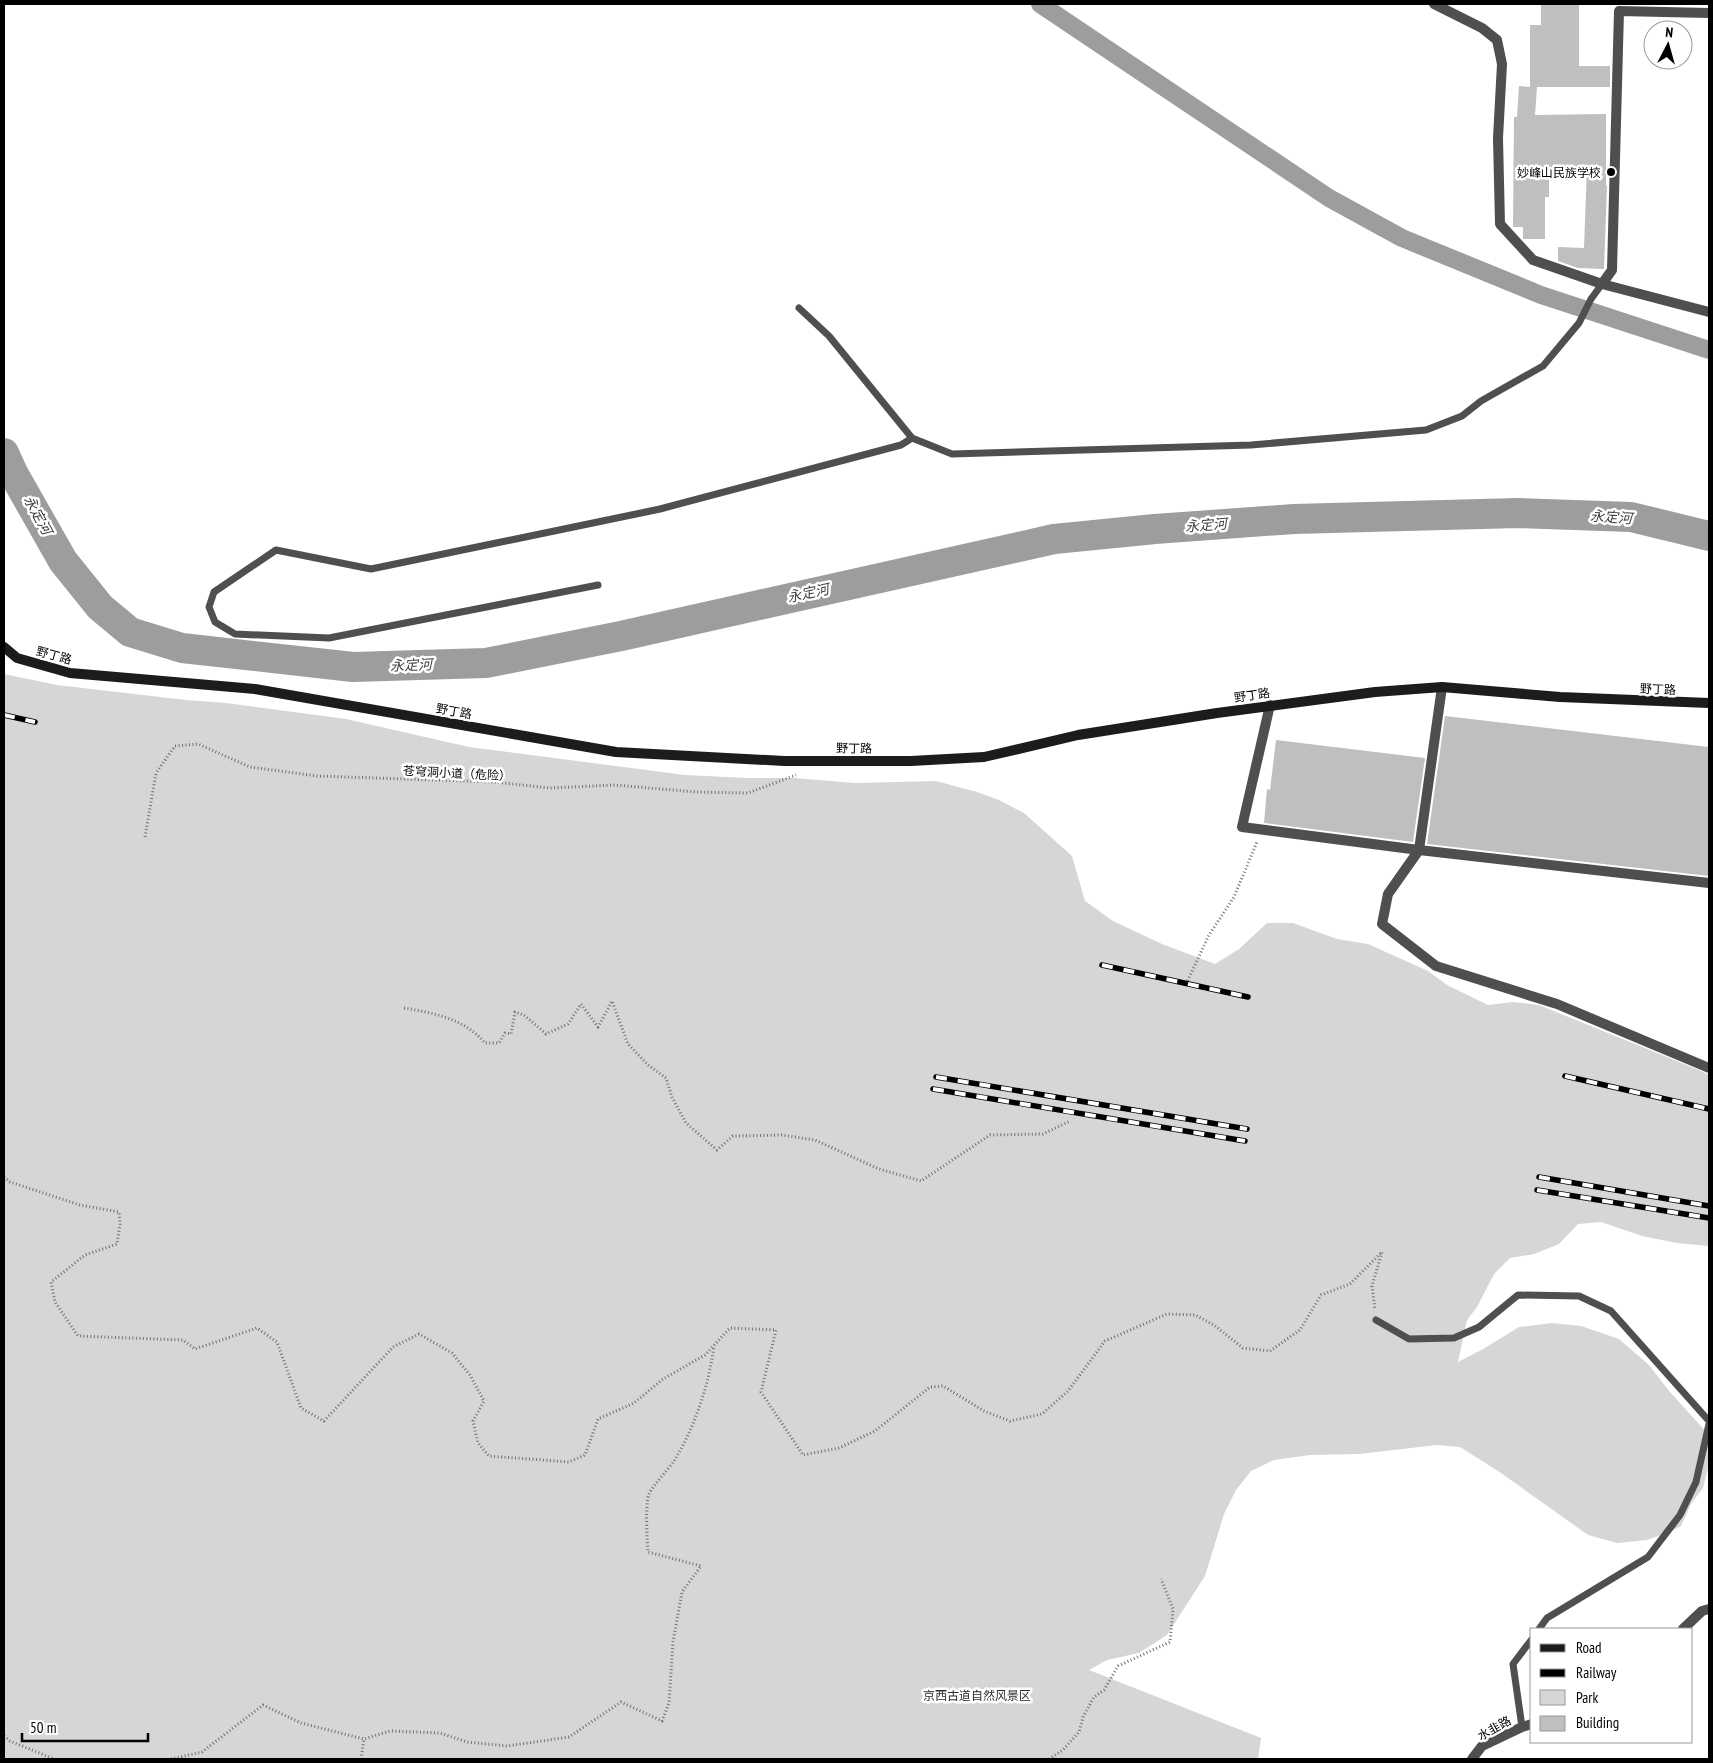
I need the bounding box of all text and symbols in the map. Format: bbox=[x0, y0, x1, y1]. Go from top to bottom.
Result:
north arrow bbox=[1643, 20, 1693, 70]
text: N bbox=[1665, 23, 1674, 41]
place label: 妙峰山民族学校 bbox=[1517, 165, 1601, 180]
marker: 妙峰山民族学校 bbox=[1605, 166, 1617, 178]
water label: 永定河 bbox=[20, 492, 58, 540]
water label: 永定河 bbox=[1589, 507, 1636, 528]
water label: 永定河 bbox=[1184, 514, 1231, 535]
water label: 永定河 bbox=[786, 579, 833, 606]
street label: 野丁路 bbox=[35, 643, 73, 667]
water label: 永定河 bbox=[390, 655, 435, 675]
street label: 野丁路 bbox=[1640, 681, 1676, 697]
street label: 野丁路 bbox=[1233, 685, 1271, 705]
street label: 野丁路 bbox=[435, 700, 473, 722]
street label: 野丁路 bbox=[836, 740, 872, 756]
street label: 苍穹洞小道（危险） bbox=[403, 763, 511, 783]
legend bbox=[1530, 1628, 1693, 1743]
text: Road bbox=[1576, 1638, 1602, 1657]
text: Railway bbox=[1576, 1663, 1617, 1682]
park label: 京西古道自然风景区 bbox=[923, 1688, 1031, 1703]
text: Park bbox=[1576, 1688, 1598, 1707]
scale bar bbox=[22, 1710, 149, 1742]
street label: 水韭路 bbox=[1475, 1713, 1513, 1743]
text: Building bbox=[1576, 1713, 1619, 1732]
text: 50 m bbox=[30, 1718, 56, 1737]

